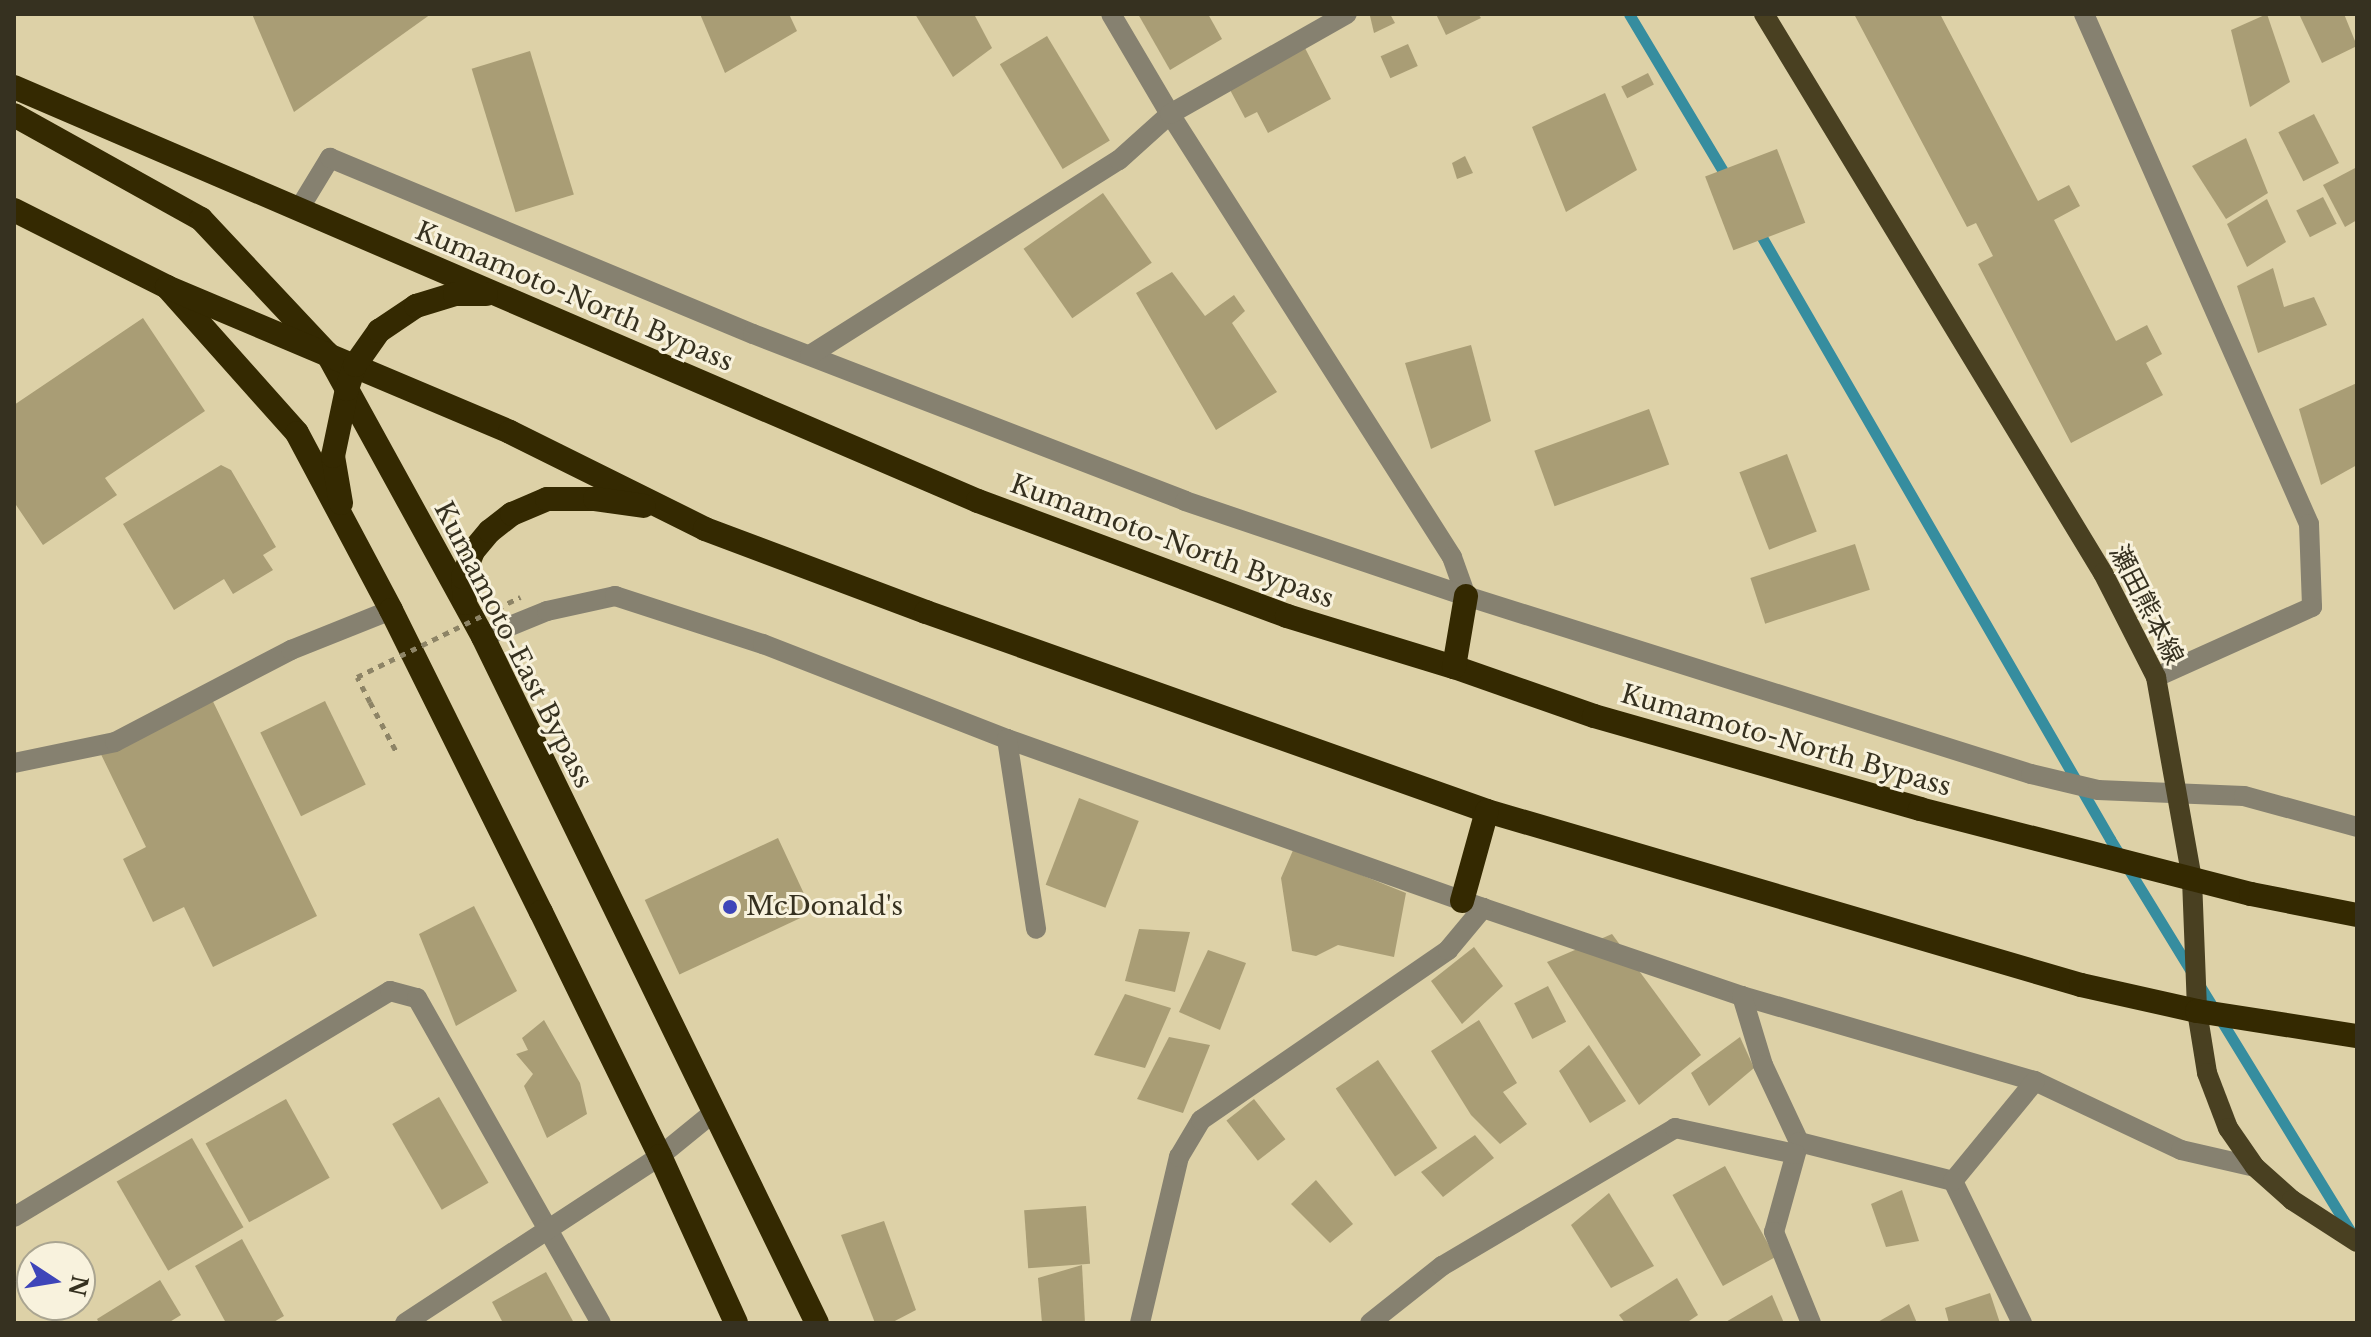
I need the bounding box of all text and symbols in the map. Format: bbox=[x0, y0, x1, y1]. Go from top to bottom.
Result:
street label: Kumamoto-North Bypass bbox=[410, 216, 738, 378]
street label: Kumamoto-North Bypass bbox=[1006, 469, 1338, 615]
street label: Kumamoto-East Bypass bbox=[427, 497, 599, 793]
street label: 瀬田熊本線 bbox=[2103, 540, 2189, 670]
street label: Kumamoto-North Bypass bbox=[1617, 679, 1955, 803]
place label: McDonald's bbox=[746, 891, 903, 923]
marker: McDonald's bbox=[721, 898, 739, 916]
north arrow bbox=[16, 1241, 96, 1321]
text: N bbox=[63, 1273, 93, 1299]

